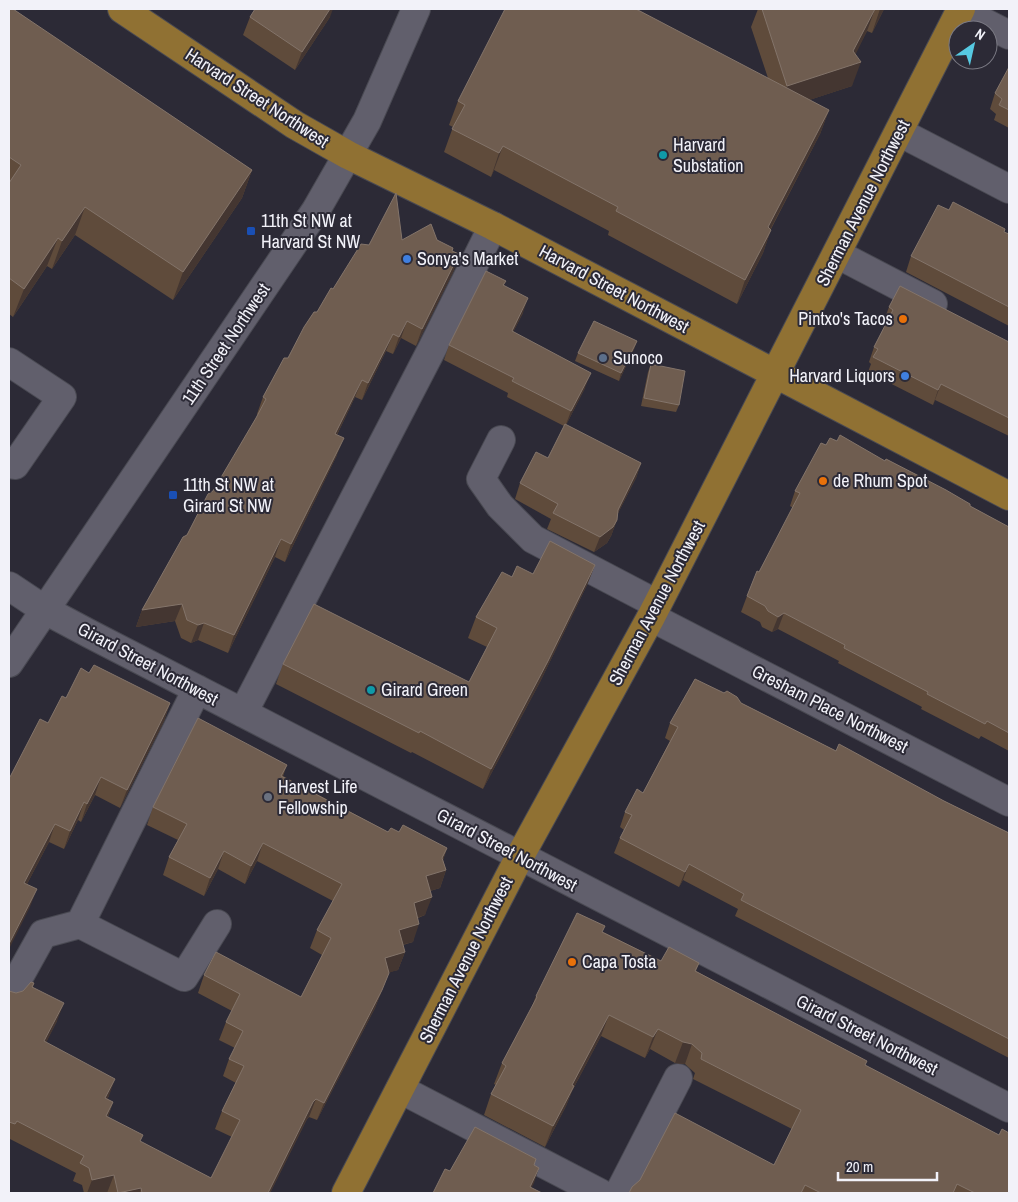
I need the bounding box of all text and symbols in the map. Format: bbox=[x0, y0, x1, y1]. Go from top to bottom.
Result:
north arrow bbox=[948, 20, 998, 70]
text: N bbox=[972, 24, 989, 44]
street label: Harvard Street Northwest bbox=[181, 42, 334, 153]
street label: Sherman Avenue Northwest bbox=[810, 115, 915, 290]
place label: Harvard Substation bbox=[673, 132, 744, 178]
marker: Harvard Substation bbox=[657, 149, 669, 161]
place label: 11th St NW at Harvard St NW bbox=[261, 208, 360, 254]
marker: 11th St NW at Harvard St NW bbox=[245, 225, 257, 237]
street label: Harvard Street Northwest bbox=[535, 238, 694, 339]
place label: Sonya's Market bbox=[417, 246, 518, 271]
marker: Sonya's Market bbox=[401, 253, 413, 265]
street label: 11th Street Northwest bbox=[176, 278, 276, 409]
place label: Pintxo's Tacos bbox=[798, 306, 893, 331]
marker: Pintxo's Tacos bbox=[897, 313, 909, 325]
place label: Sunoco bbox=[613, 345, 663, 370]
marker: Sunoco bbox=[597, 352, 609, 364]
place label: Harvard Liquors bbox=[789, 363, 895, 388]
marker: Harvard Liquors bbox=[899, 370, 911, 382]
place label: de Rhum Spot bbox=[833, 468, 927, 493]
place label: 11th St NW at Girard St NW bbox=[183, 472, 274, 518]
marker: de Rhum Spot bbox=[817, 475, 829, 487]
marker: 11th St NW at Girard St NW bbox=[167, 489, 179, 501]
street label: Sherman Avenue Northwest bbox=[602, 516, 711, 690]
street label: Girard Street Northwest bbox=[74, 616, 223, 711]
street label: Gresham Place Northwest bbox=[748, 658, 913, 759]
place label: Girard Green bbox=[381, 677, 468, 702]
marker: Girard Green bbox=[365, 684, 377, 696]
place label: Harvest Life Fellowship bbox=[278, 774, 358, 820]
marker: Harvest Life Fellowship bbox=[262, 791, 274, 803]
street label: Girard Street Northwest bbox=[433, 802, 582, 897]
street label: Sherman Avenue Northwest bbox=[413, 872, 518, 1047]
place label: Capa Tosta bbox=[582, 949, 656, 974]
marker: Capa Tosta bbox=[566, 956, 578, 968]
street label: Girard Street Northwest bbox=[792, 988, 942, 1081]
scale bar bbox=[838, 1150, 937, 1182]
text: 20 m bbox=[846, 1156, 873, 1177]

